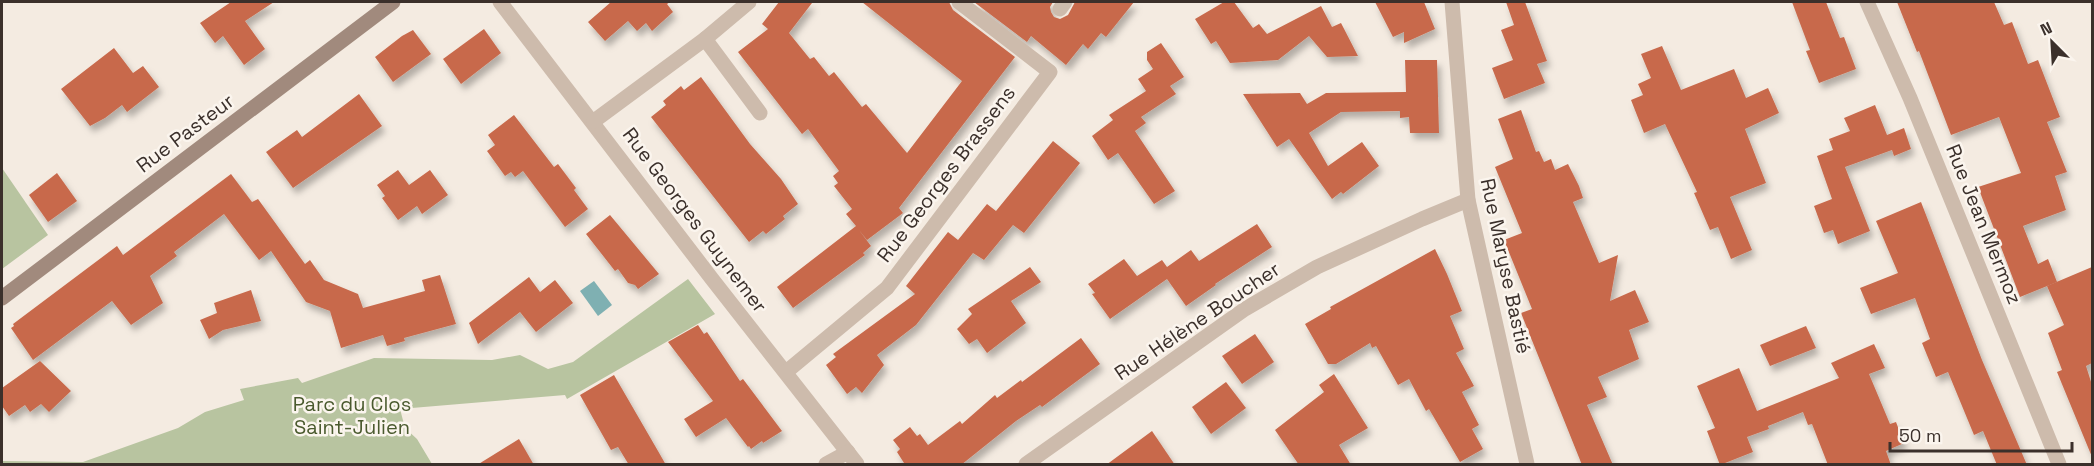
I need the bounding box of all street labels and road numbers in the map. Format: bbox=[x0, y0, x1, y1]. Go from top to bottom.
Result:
street label: Rue Georges Brassens bbox=[871, 81, 1021, 267]
street label: Rue Pasteur bbox=[131, 88, 239, 178]
street label: Rue Georges Guynemer bbox=[617, 122, 773, 318]
street label: Rue Jean Mermoz bbox=[1940, 140, 2028, 308]
street label: Rue Maryse Bastié bbox=[1475, 176, 1537, 356]
street label: Rue Hélène Boucher bbox=[1109, 256, 1285, 386]

